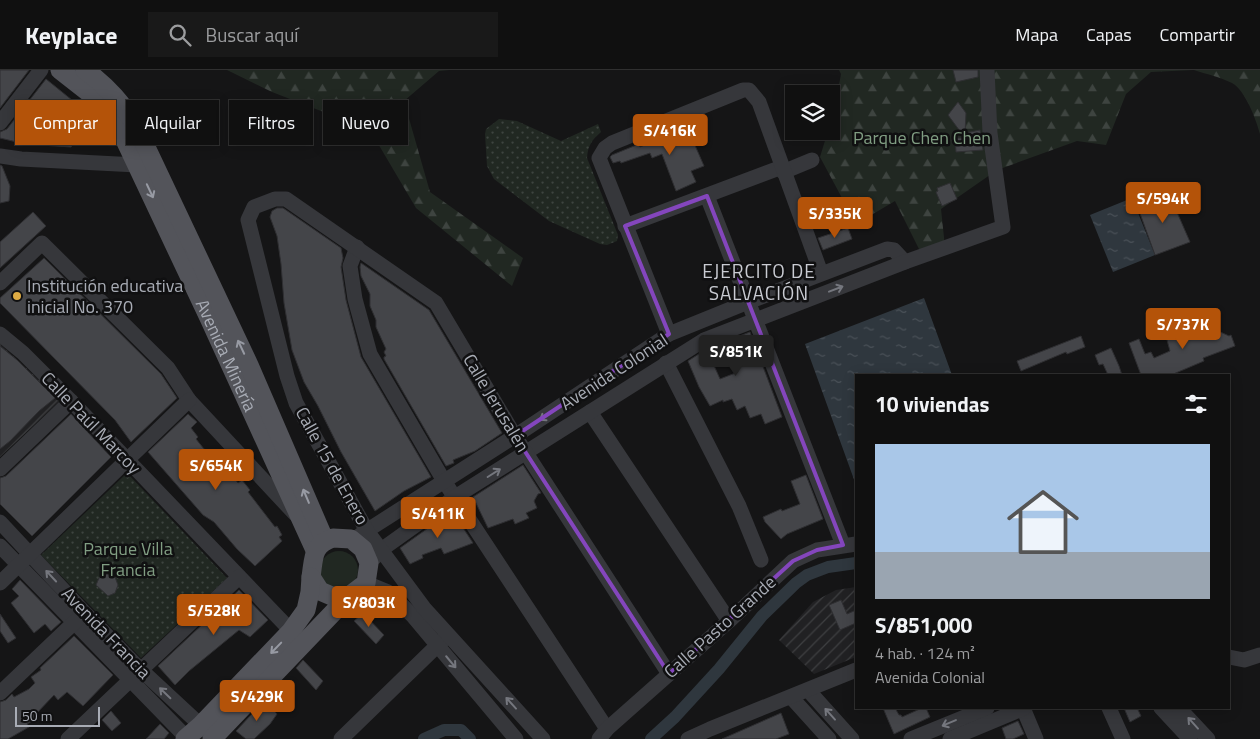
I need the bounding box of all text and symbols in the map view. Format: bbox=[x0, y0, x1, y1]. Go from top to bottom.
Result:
search box bbox=[148, 12, 498, 57]
text: Keyplace bbox=[25, 17, 118, 53]
text: Buscar aquí bbox=[206, 20, 298, 49]
icon: search bbox=[166, 21, 194, 49]
text: Mapa bbox=[1015, 21, 1058, 48]
text: Capas bbox=[1086, 21, 1132, 48]
text: Compartir bbox=[1160, 21, 1235, 48]
map controls bbox=[785, 85, 840, 140]
button: layers bbox=[785, 85, 840, 140]
chip: Comprar bbox=[15, 100, 116, 145]
chip: Alquilar bbox=[126, 100, 219, 145]
chip: Filtros bbox=[229, 100, 313, 145]
chip: Nuevo bbox=[323, 100, 408, 145]
pin: S/416K bbox=[629, 114, 711, 156]
text: S/416K bbox=[644, 118, 696, 142]
park label: Parque Chen Chen bbox=[853, 124, 991, 151]
pin: S/594K bbox=[1122, 182, 1204, 224]
one-way arrow bbox=[145, 183, 155, 198]
text: S/594K bbox=[1137, 186, 1189, 210]
pin: S/335K bbox=[794, 196, 876, 239]
text: S/335K bbox=[809, 201, 861, 225]
district label: EJERCITO DE SALVACIÓN bbox=[702, 256, 816, 307]
place label: Institución educativa inicial No. 370 bbox=[27, 272, 183, 320]
one-way arrow bbox=[828, 284, 843, 293]
marker: Institución educativa inicial No. 370 bbox=[11, 290, 23, 302]
street label: Avenida Minería bbox=[189, 294, 264, 416]
pin: S/737K bbox=[1142, 308, 1224, 350]
text: S/737K bbox=[1157, 312, 1209, 336]
street label: Avenida Colonial bbox=[555, 327, 673, 417]
pin: S/851K bbox=[695, 334, 777, 377]
text: S/851K bbox=[710, 339, 762, 363]
one-way arrow bbox=[235, 340, 245, 355]
street label: Calle Jerusalén bbox=[456, 348, 536, 457]
street label: Calle Paúl Marcoy bbox=[35, 365, 148, 480]
text: 10 viviendas bbox=[875, 388, 989, 420]
icon: filters bbox=[1182, 390, 1210, 418]
street label: Calle 15 de Enero bbox=[289, 402, 376, 530]
one-way arrow bbox=[539, 410, 553, 421]
pin: S/654K bbox=[175, 448, 257, 491]
text: S/654K bbox=[190, 453, 242, 477]
one-way arrow bbox=[486, 467, 500, 477]
icon: home bbox=[998, 477, 1088, 567]
one-way arrow bbox=[300, 489, 310, 504]
pin: S/411K bbox=[397, 496, 479, 539]
text: S/411K bbox=[412, 501, 464, 525]
park label: Parque Villa Francia bbox=[83, 535, 173, 583]
street label: Calle Pasto Grande bbox=[658, 569, 782, 684]
one-way arrow bbox=[45, 570, 57, 583]
street label: Avenida Francia bbox=[55, 581, 157, 685]
pin: S/803K bbox=[328, 586, 410, 628]
text: S/803K bbox=[343, 590, 395, 614]
pin: S/528K bbox=[173, 594, 255, 636]
text: S/528K bbox=[188, 598, 240, 622]
text: S/851,000 bbox=[875, 609, 972, 641]
text: 4 hab. · 124 m² bbox=[875, 641, 975, 665]
one-way arrow bbox=[270, 642, 282, 654]
one-way arrow bbox=[446, 655, 457, 668]
text: Avenida Colonial bbox=[875, 665, 985, 689]
pin: S/429K bbox=[216, 680, 298, 722]
text: S/429K bbox=[231, 684, 283, 708]
one-way arrow bbox=[158, 687, 171, 699]
one-way arrow bbox=[505, 696, 516, 709]
scale bar bbox=[15, 704, 100, 727]
text: 50 m bbox=[22, 705, 52, 726]
one-way arrow bbox=[824, 708, 836, 721]
one-way arrow bbox=[1188, 717, 1199, 730]
one-way arrow bbox=[942, 719, 957, 729]

